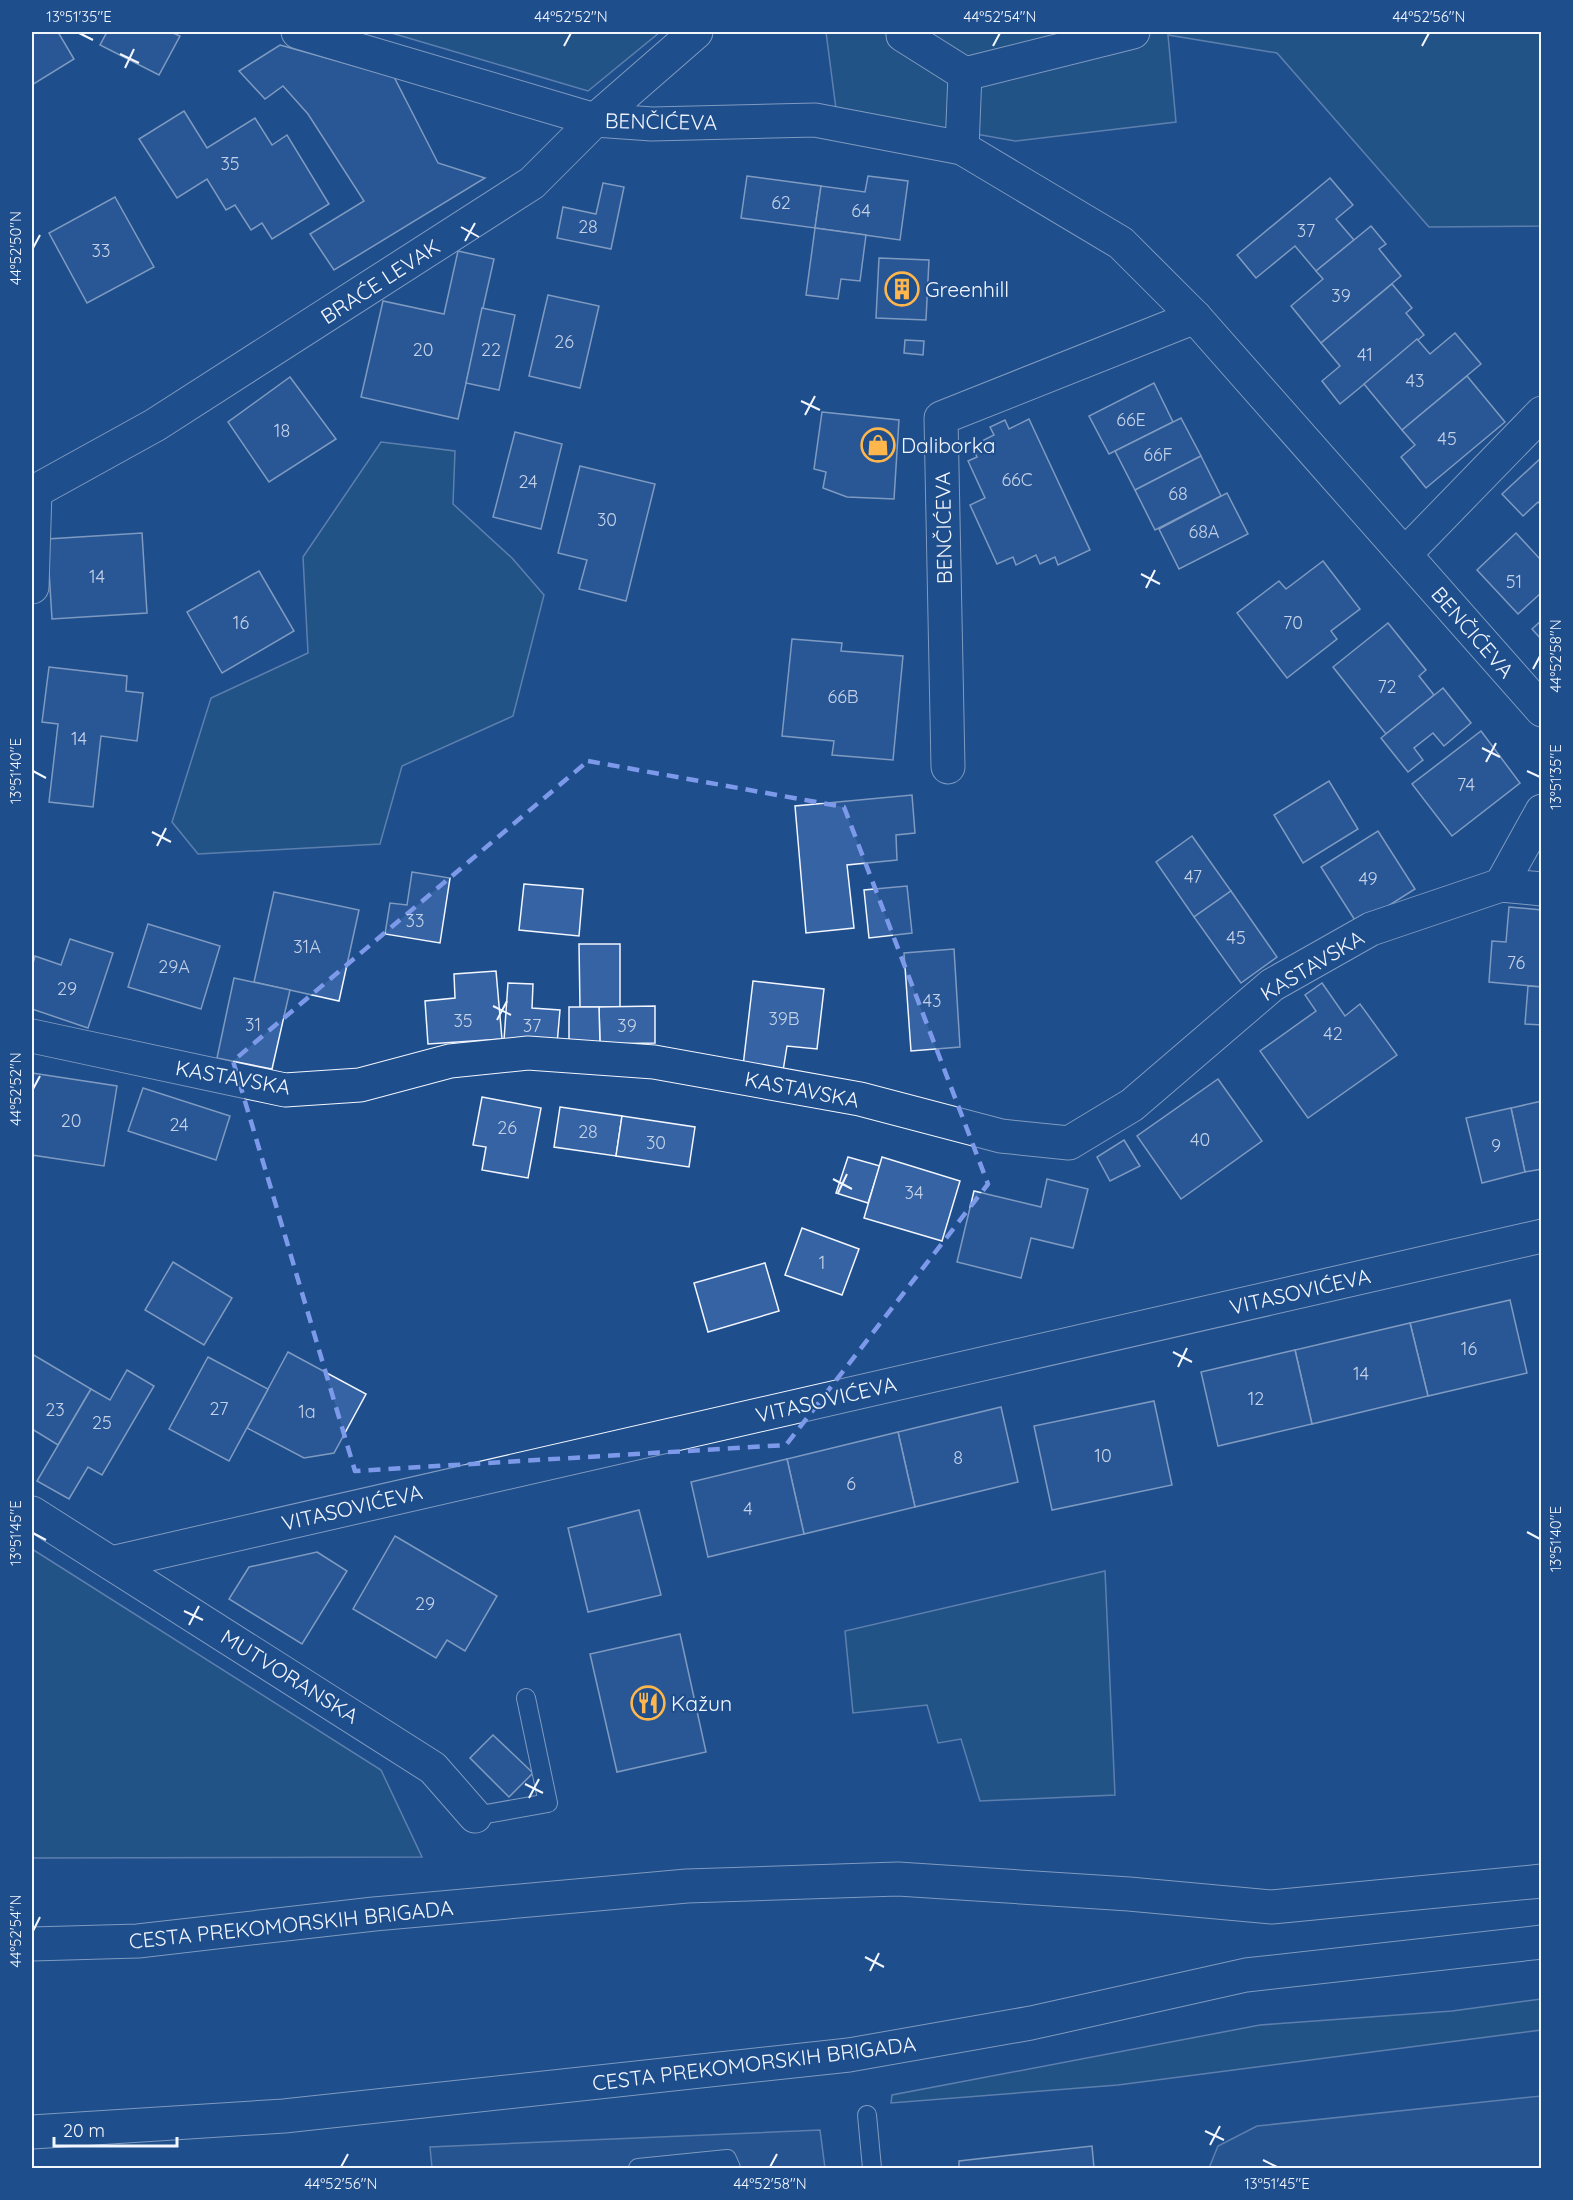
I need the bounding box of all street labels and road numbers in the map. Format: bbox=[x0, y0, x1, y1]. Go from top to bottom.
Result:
street label: BENČIĆEVA bbox=[605, 107, 717, 135]
street label: BRAĆE LEVAK bbox=[316, 233, 444, 329]
street label: BENČIĆEVA bbox=[929, 472, 957, 584]
street label: BENČIĆEVA bbox=[1426, 581, 1520, 683]
street label: KASTAVSKA bbox=[1256, 924, 1368, 1006]
street label: KASTAVSKA bbox=[174, 1054, 292, 1100]
street label: KASTAVSKA bbox=[743, 1065, 861, 1113]
street label: VITASOVIĆEVA bbox=[1227, 1262, 1373, 1320]
street label: VITASOVIĆEVA bbox=[753, 1370, 899, 1428]
street label: VITASOVIĆEVA bbox=[279, 1478, 425, 1536]
street label: MUTVORANSKA bbox=[216, 1623, 364, 1729]
street label: CESTA PREKOMORSKIH BRIGADA bbox=[128, 1894, 454, 1954]
street label: CESTA PREKOMORSKIH BRIGADA bbox=[591, 2030, 917, 2096]

